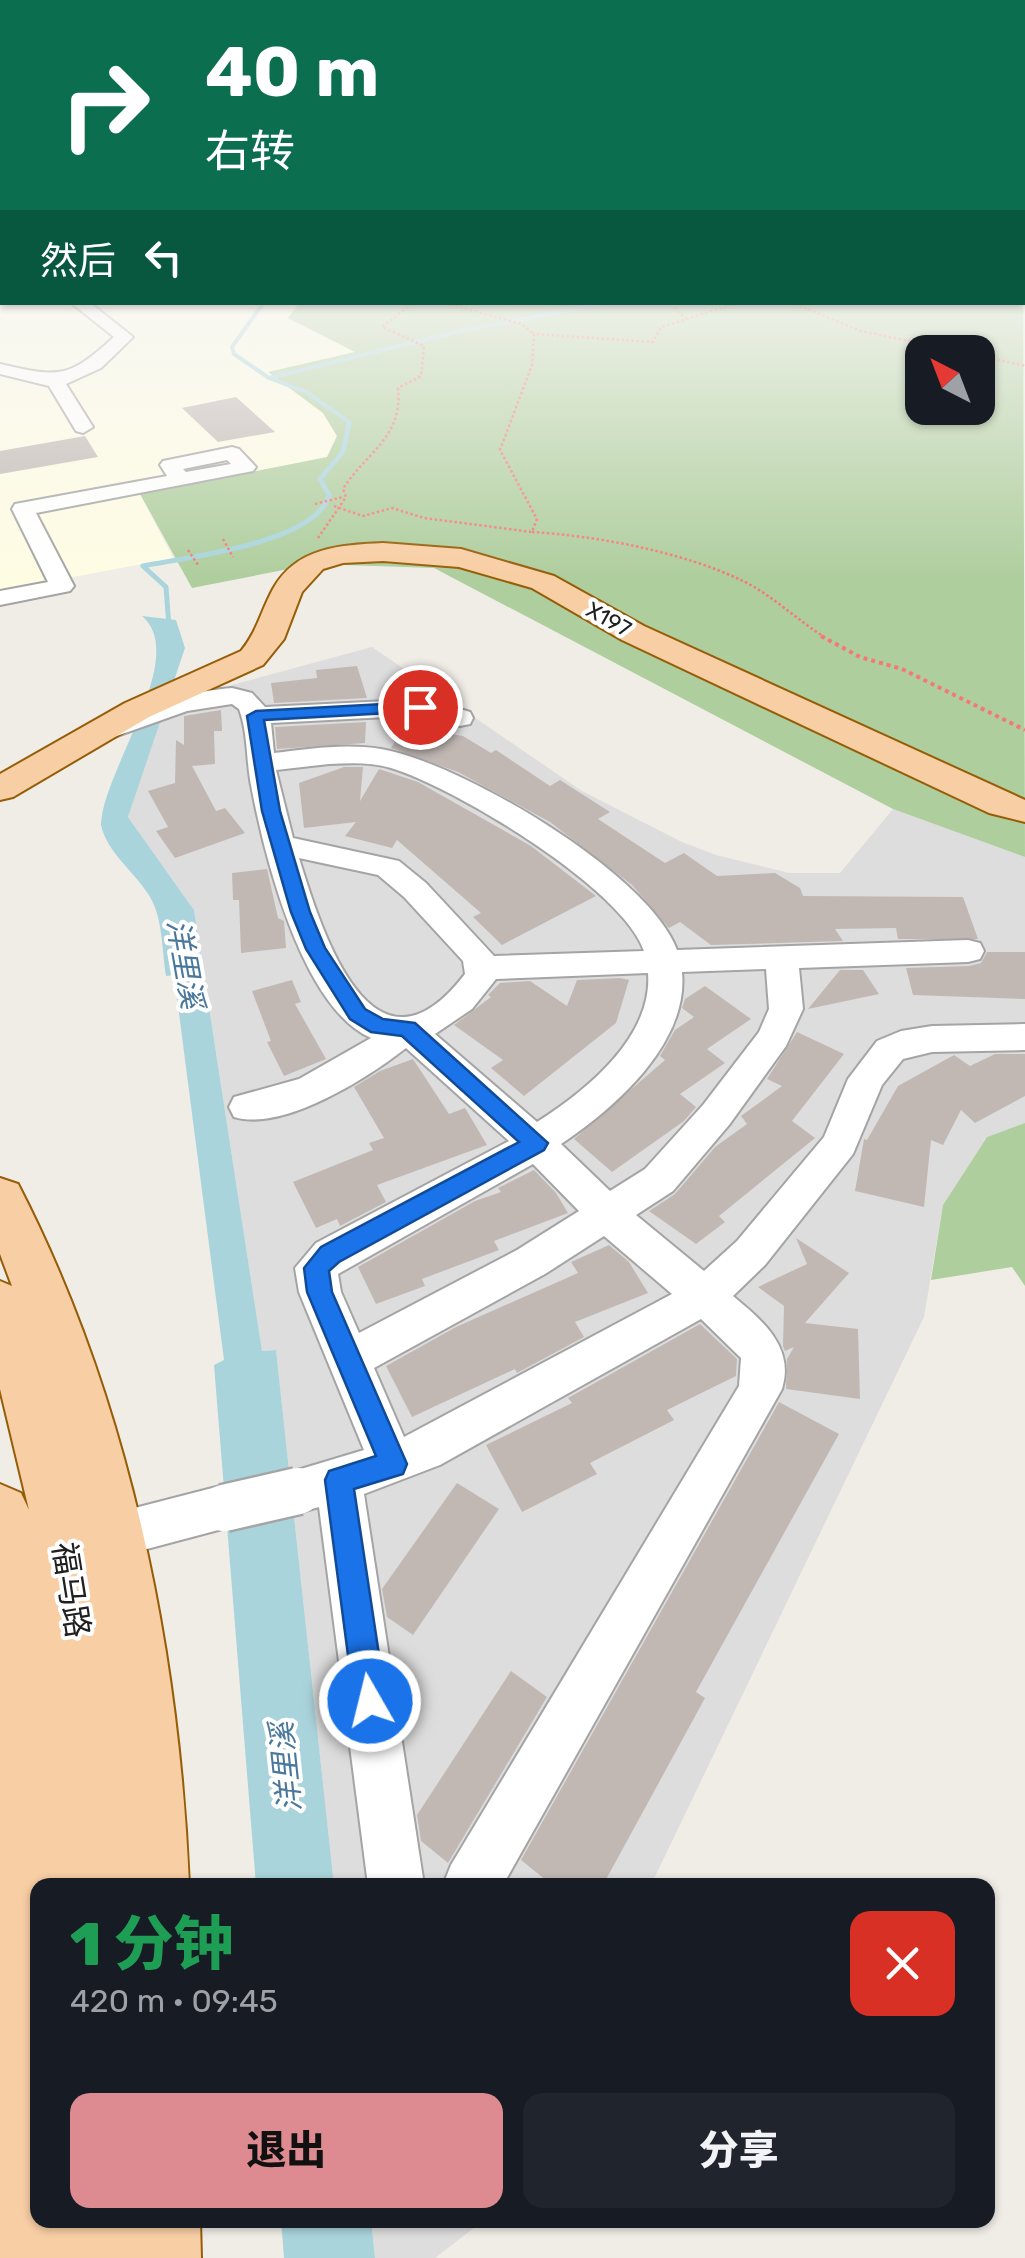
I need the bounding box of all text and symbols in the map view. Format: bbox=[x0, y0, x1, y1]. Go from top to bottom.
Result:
text: 40 m bbox=[205, 31, 379, 114]
icon: right bbox=[40, 40, 170, 170]
text: 右转 bbox=[205, 125, 295, 178]
icon: left bbox=[136, 230, 191, 285]
text: 然后 bbox=[40, 238, 116, 284]
north arrow bbox=[905, 335, 995, 425]
map controls bbox=[905, 335, 995, 425]
street label: X197 bbox=[581, 596, 636, 643]
pin bbox=[378, 665, 463, 750]
icon: arrive bbox=[393, 680, 448, 735]
water label: 洋里溪 bbox=[159, 917, 211, 1014]
street label: 福马路 bbox=[45, 1540, 97, 1640]
position arrow bbox=[318, 1649, 422, 1753]
water label: 洋里溪 bbox=[263, 1717, 309, 1814]
text: 1 分钟 bbox=[70, 1909, 234, 1980]
button: close bbox=[850, 1911, 955, 2016]
text: 420 m · 09:45 bbox=[70, 1982, 278, 2020]
button: 退出 bbox=[70, 2093, 503, 2208]
button: 分享 bbox=[523, 2093, 955, 2208]

